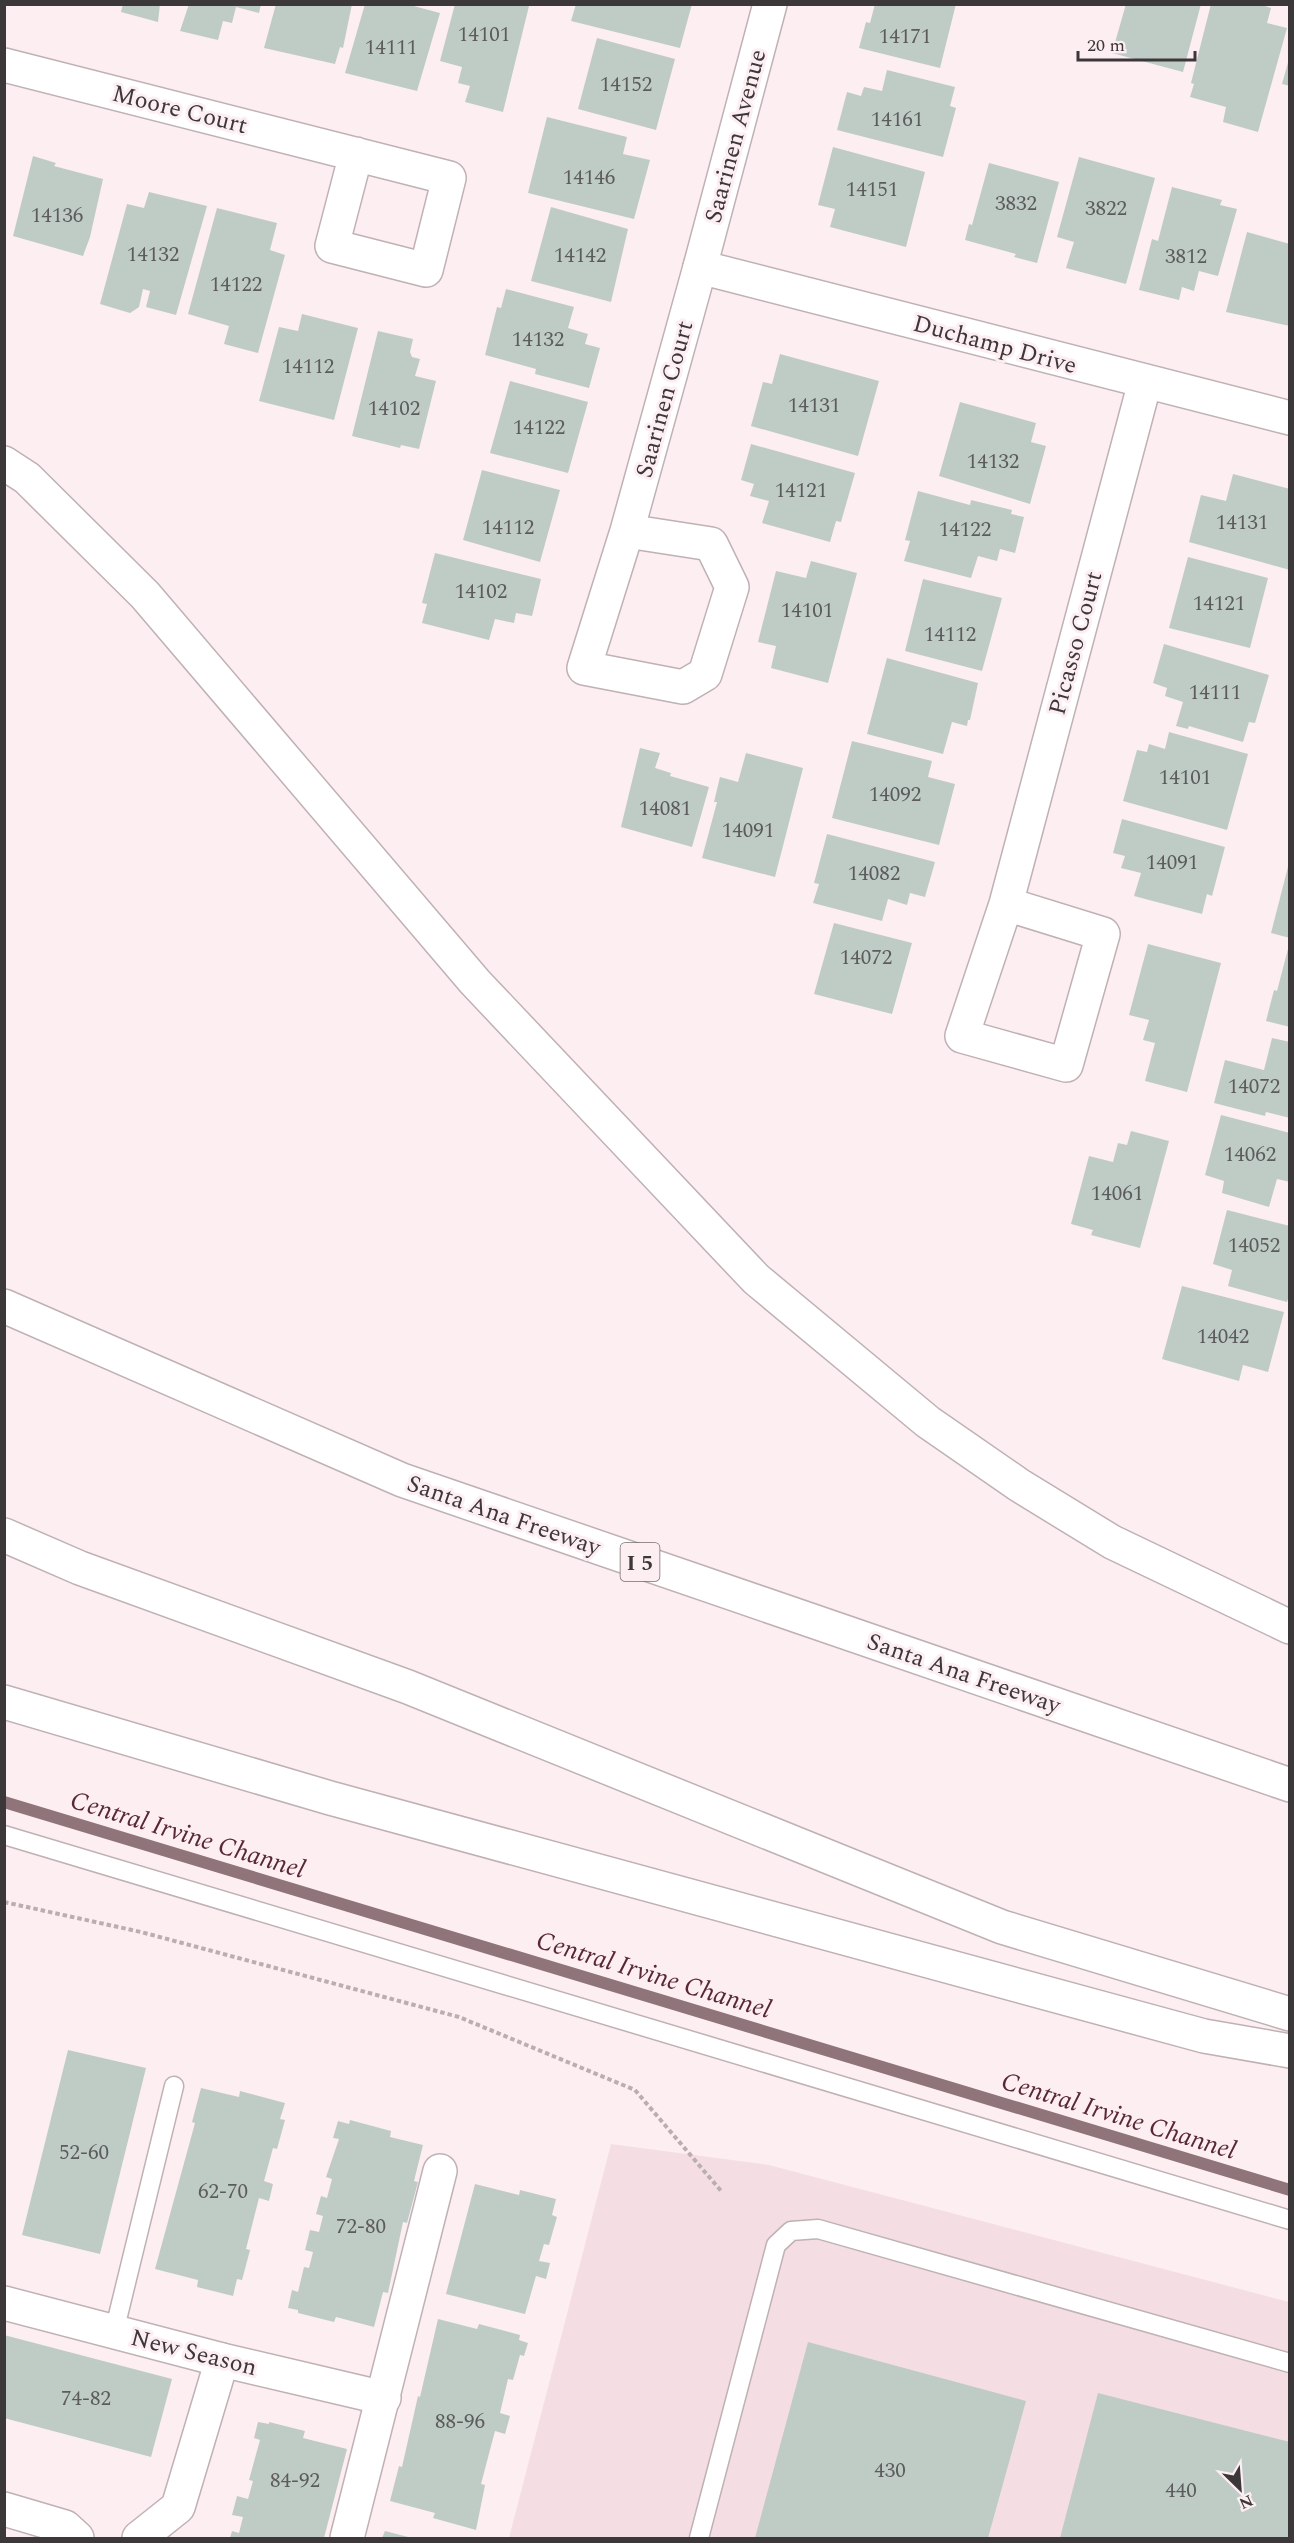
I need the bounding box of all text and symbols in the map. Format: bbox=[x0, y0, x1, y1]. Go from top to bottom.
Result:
house number: 14101 bbox=[458, 19, 510, 51]
house number: 14171 bbox=[879, 21, 931, 53]
scale bar bbox=[1078, 24, 1195, 62]
house number: 14111 bbox=[365, 32, 417, 64]
text: 20 m bbox=[1087, 32, 1125, 59]
street label: Saarinen Avenue bbox=[695, 45, 776, 227]
house number: 14152 bbox=[600, 69, 652, 101]
street label: Moore Court bbox=[108, 76, 251, 144]
house number: 14161 bbox=[871, 104, 923, 136]
house number: 14146 bbox=[563, 162, 615, 194]
house number: 14151 bbox=[846, 174, 898, 206]
house number: 3832 bbox=[995, 188, 1037, 220]
house number: 3822 bbox=[1085, 193, 1127, 225]
house number: 14136 bbox=[31, 200, 83, 232]
house number: 14132 bbox=[127, 239, 179, 271]
house number: 14142 bbox=[554, 240, 606, 272]
house number: 3812 bbox=[1165, 241, 1207, 273]
house number: 14122 bbox=[210, 269, 262, 301]
street label: Duchamp Drive bbox=[909, 306, 1081, 384]
street label: Saarinen Court bbox=[627, 317, 703, 482]
house number: 14132 bbox=[512, 324, 564, 356]
house number: 14112 bbox=[282, 351, 334, 383]
house number: 14131 bbox=[788, 390, 840, 422]
house number: 14102 bbox=[368, 393, 420, 425]
house number: 14122 bbox=[513, 412, 565, 444]
house number: 14132 bbox=[967, 446, 1019, 478]
house number: 14121 bbox=[775, 475, 827, 507]
house number: 14131 bbox=[1216, 507, 1268, 539]
house number: 14112 bbox=[482, 512, 534, 544]
house number: 14122 bbox=[939, 514, 991, 546]
street label: Picasso Court bbox=[1040, 567, 1112, 719]
house number: 14102 bbox=[455, 576, 507, 608]
house number: 14121 bbox=[1193, 588, 1245, 620]
house number: 14101 bbox=[781, 595, 833, 627]
house number: 14112 bbox=[924, 619, 976, 651]
house number: 14111 bbox=[1189, 677, 1241, 709]
house number: 14101 bbox=[1159, 762, 1211, 794]
house number: 14092 bbox=[869, 779, 921, 811]
house number: 14081 bbox=[639, 793, 691, 825]
house number: 14091 bbox=[722, 815, 774, 847]
house number: 14091 bbox=[1146, 847, 1198, 879]
house number: 14082 bbox=[848, 858, 900, 890]
house number: 14072 bbox=[840, 942, 892, 974]
house number: 14072 bbox=[1228, 1071, 1280, 1103]
house number: 14062 bbox=[1224, 1139, 1276, 1171]
house number: 14061 bbox=[1091, 1178, 1143, 1210]
house number: 14052 bbox=[1228, 1230, 1280, 1262]
house number: 14042 bbox=[1197, 1321, 1249, 1353]
street label: Santa Ana Freeway bbox=[402, 1466, 607, 1566]
road number: I 5 bbox=[620, 1543, 660, 1581]
street label: Santa Ana Freeway bbox=[862, 1624, 1067, 1724]
water label: Central Irvine Channel bbox=[65, 1780, 310, 1890]
water label: Central Irvine Channel bbox=[531, 1920, 776, 2030]
water label: Central Irvine Channel bbox=[996, 2061, 1241, 2171]
house number: 52-60 bbox=[59, 2137, 109, 2169]
house number: 62-70 bbox=[198, 2176, 248, 2208]
house number: 72-80 bbox=[336, 2211, 386, 2243]
street label: New Season bbox=[127, 2320, 261, 2386]
house number: 74-82 bbox=[61, 2383, 111, 2415]
house number: 88-96 bbox=[435, 2406, 485, 2438]
house number: 430 bbox=[874, 2455, 906, 2487]
north arrow bbox=[1210, 2459, 1270, 2519]
house number: 84-92 bbox=[270, 2465, 320, 2497]
house number: 440 bbox=[1165, 2475, 1197, 2507]
text: N bbox=[1235, 2488, 1257, 2515]

